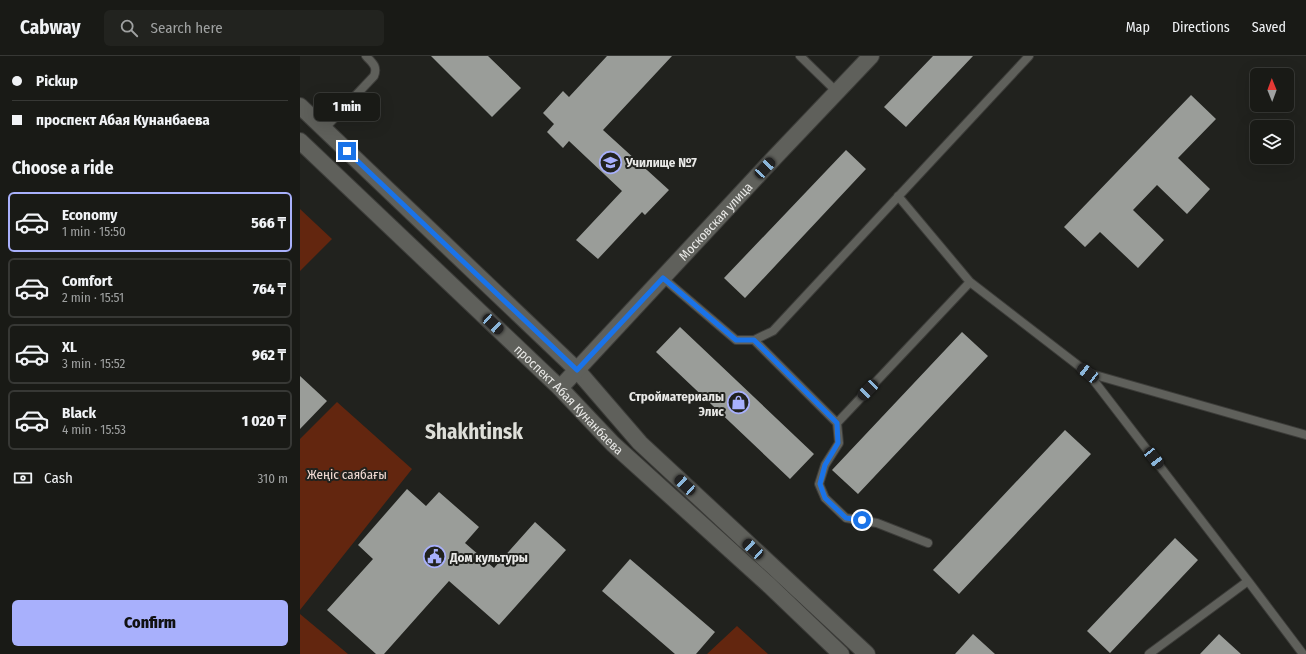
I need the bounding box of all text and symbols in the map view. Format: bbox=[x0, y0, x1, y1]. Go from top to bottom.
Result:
search box bbox=[104, 10, 384, 46]
text: Cabway bbox=[20, 16, 80, 39]
icon: search bbox=[118, 17, 140, 39]
text: Search here bbox=[150, 19, 223, 37]
text: Map bbox=[1126, 19, 1150, 36]
text: Directions bbox=[1172, 19, 1230, 36]
text: Saved bbox=[1252, 19, 1286, 36]
north arrow bbox=[1250, 68, 1294, 112]
map controls bbox=[1250, 68, 1294, 164]
text: Pickup bbox=[36, 72, 78, 90]
callout: 1 min bbox=[314, 93, 380, 121]
text: 1 min bbox=[333, 99, 361, 114]
text: проспект Абая Кунанбаева bbox=[36, 111, 210, 129]
button: layers bbox=[1250, 120, 1294, 164]
route end bbox=[338, 142, 356, 160]
school or university icon: Училище №7 bbox=[598, 149, 624, 175]
place label: Училище №7 bbox=[625, 155, 697, 170]
car bbox=[752, 155, 778, 181]
text: Choose a ride bbox=[12, 157, 114, 179]
street label: Московская улица bbox=[676, 179, 756, 264]
icon: car bbox=[14, 204, 50, 240]
text: Economy bbox=[62, 206, 117, 224]
text: 566 ₸ bbox=[251, 214, 286, 232]
text: 1 min · 15:50 bbox=[62, 224, 126, 239]
icon: car bbox=[14, 270, 50, 306]
text: Comfort bbox=[62, 272, 113, 290]
text: 764 ₸ bbox=[253, 280, 286, 298]
text: 2 min · 15:51 bbox=[62, 290, 124, 305]
car bbox=[480, 311, 506, 337]
icon: car bbox=[14, 336, 50, 372]
text: XL bbox=[62, 338, 77, 356]
street label: проспект Абая Кунанбаева bbox=[511, 342, 626, 458]
text: 962 ₸ bbox=[252, 346, 286, 364]
text: 3 min · 15:52 bbox=[62, 356, 125, 371]
car bbox=[1075, 361, 1101, 385]
car bbox=[855, 377, 881, 403]
place label: Стройматериалы Элис bbox=[629, 389, 724, 419]
shop icon: Стройматериалы Элис bbox=[726, 390, 752, 416]
icon: car bbox=[14, 402, 50, 438]
text: Black bbox=[62, 404, 96, 422]
text: 1 020 ₸ bbox=[242, 412, 286, 430]
district label: Shakhtinsk bbox=[425, 419, 523, 445]
text: 4 min · 15:53 bbox=[62, 422, 126, 437]
car bbox=[1142, 445, 1166, 471]
icon: cash bbox=[12, 467, 34, 489]
park label: Жеңіс саябағы bbox=[307, 467, 387, 482]
text: Cash bbox=[44, 469, 73, 487]
text: 310 m bbox=[258, 471, 288, 486]
car bbox=[672, 472, 698, 498]
route start bbox=[853, 511, 871, 529]
car bbox=[740, 536, 766, 562]
public building icon: Дом культуры bbox=[421, 544, 447, 570]
place label: Дом культуры bbox=[449, 550, 528, 565]
button: Confirm bbox=[12, 600, 288, 646]

